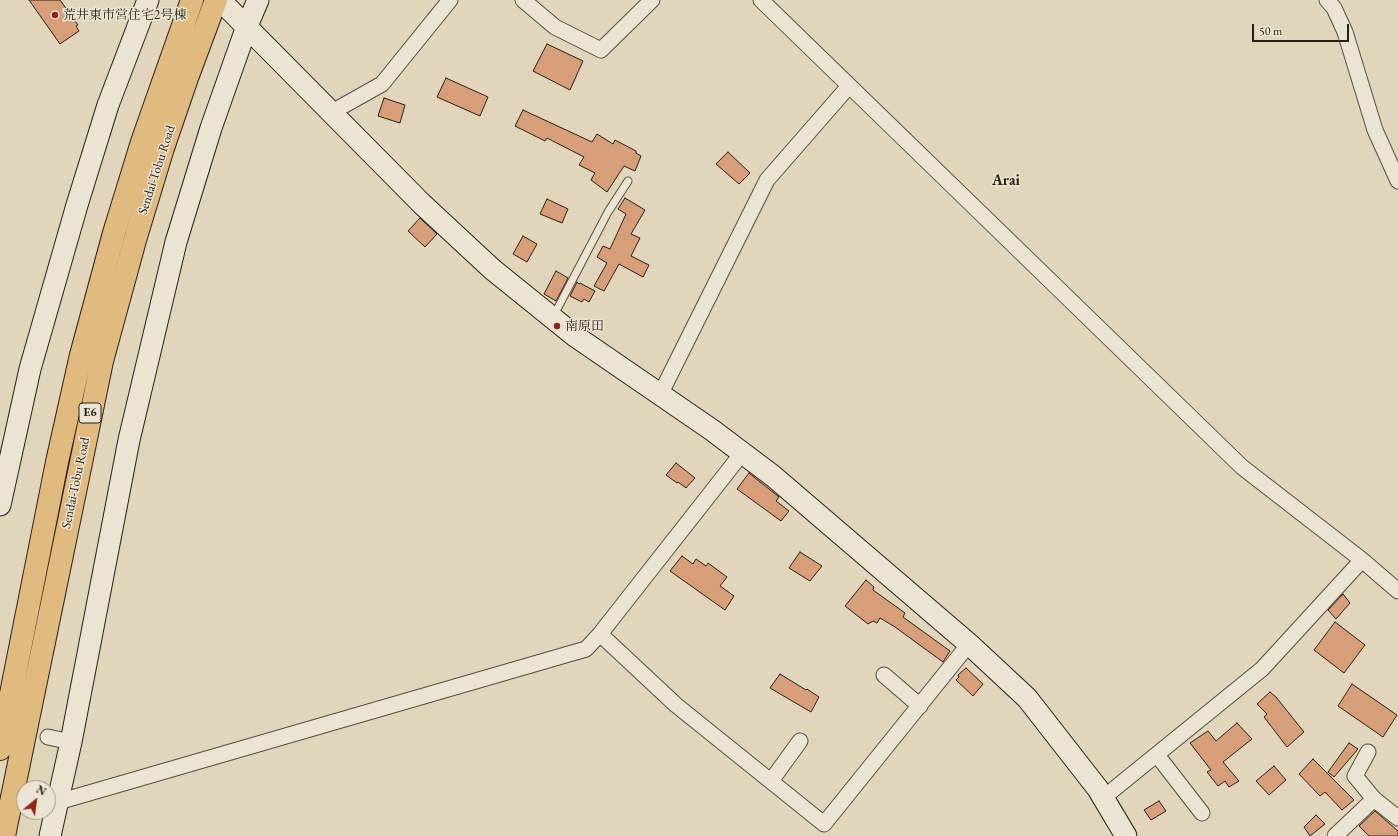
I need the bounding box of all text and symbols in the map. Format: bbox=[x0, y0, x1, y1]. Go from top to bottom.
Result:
place label: 荒井東市営住宅2号棟 bbox=[63, 7, 186, 23]
marker: 荒井東市営住宅2号棟 bbox=[50, 10, 60, 20]
scale bar bbox=[1254, 16, 1351, 42]
text: 50 m bbox=[1259, 23, 1282, 39]
street label: Sendai-Tobu Road bbox=[135, 123, 179, 217]
district label: Arai bbox=[992, 172, 1020, 190]
place label: 南原田 bbox=[565, 318, 604, 334]
marker: 南原田 bbox=[552, 321, 562, 331]
road number: E6 bbox=[79, 403, 101, 423]
street label: Sendai-Tobu Road bbox=[59, 436, 93, 530]
north arrow bbox=[16, 780, 56, 820]
text: N bbox=[34, 782, 49, 799]

